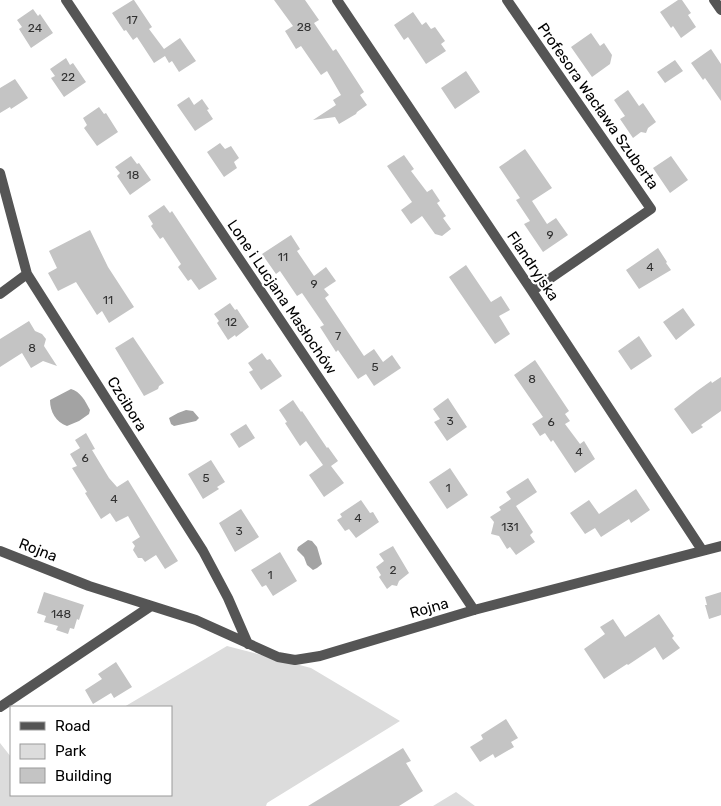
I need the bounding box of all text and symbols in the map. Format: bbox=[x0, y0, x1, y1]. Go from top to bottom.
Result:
house number: 17 bbox=[126, 13, 138, 27]
street label: Profesora Wacława Szuberta bbox=[534, 19, 662, 193]
house number: 28 bbox=[297, 20, 311, 34]
house number: 24 bbox=[28, 21, 43, 35]
house number: 22 bbox=[61, 70, 75, 84]
house number: 18 bbox=[127, 168, 139, 182]
street label: Lone i Lucjana Masłochów bbox=[224, 216, 340, 378]
street label: Flandryjska bbox=[503, 228, 563, 304]
house number: 9 bbox=[546, 228, 554, 242]
house number: 11 bbox=[278, 250, 288, 264]
house number: 4 bbox=[646, 260, 654, 274]
house number: 9 bbox=[310, 277, 318, 291]
house number: 11 bbox=[103, 293, 113, 307]
house number: 12 bbox=[225, 315, 237, 329]
house number: 7 bbox=[335, 329, 341, 343]
house number: 8 bbox=[28, 341, 36, 355]
house number: 5 bbox=[371, 360, 379, 374]
house number: 8 bbox=[528, 372, 536, 386]
street label: Czcibora bbox=[103, 373, 151, 435]
house number: 3 bbox=[446, 414, 454, 428]
house number: 6 bbox=[547, 415, 555, 429]
house number: 4 bbox=[575, 445, 583, 459]
house number: 6 bbox=[81, 451, 89, 465]
house number: 5 bbox=[202, 471, 210, 485]
house number: 1 bbox=[445, 481, 451, 495]
house number: 4 bbox=[110, 492, 118, 506]
house number: 4 bbox=[354, 511, 362, 525]
house number: 131 bbox=[501, 520, 519, 534]
house number: 3 bbox=[235, 524, 243, 538]
street label: Rojna bbox=[16, 535, 60, 565]
house number: 2 bbox=[389, 563, 397, 577]
house number: 1 bbox=[267, 568, 273, 582]
street label: Rojna bbox=[408, 594, 450, 622]
house number: 148 bbox=[51, 607, 71, 621]
legend bbox=[10, 706, 172, 796]
text: Road bbox=[55, 717, 91, 735]
text: Park bbox=[55, 742, 86, 760]
text: Building bbox=[55, 767, 112, 785]

